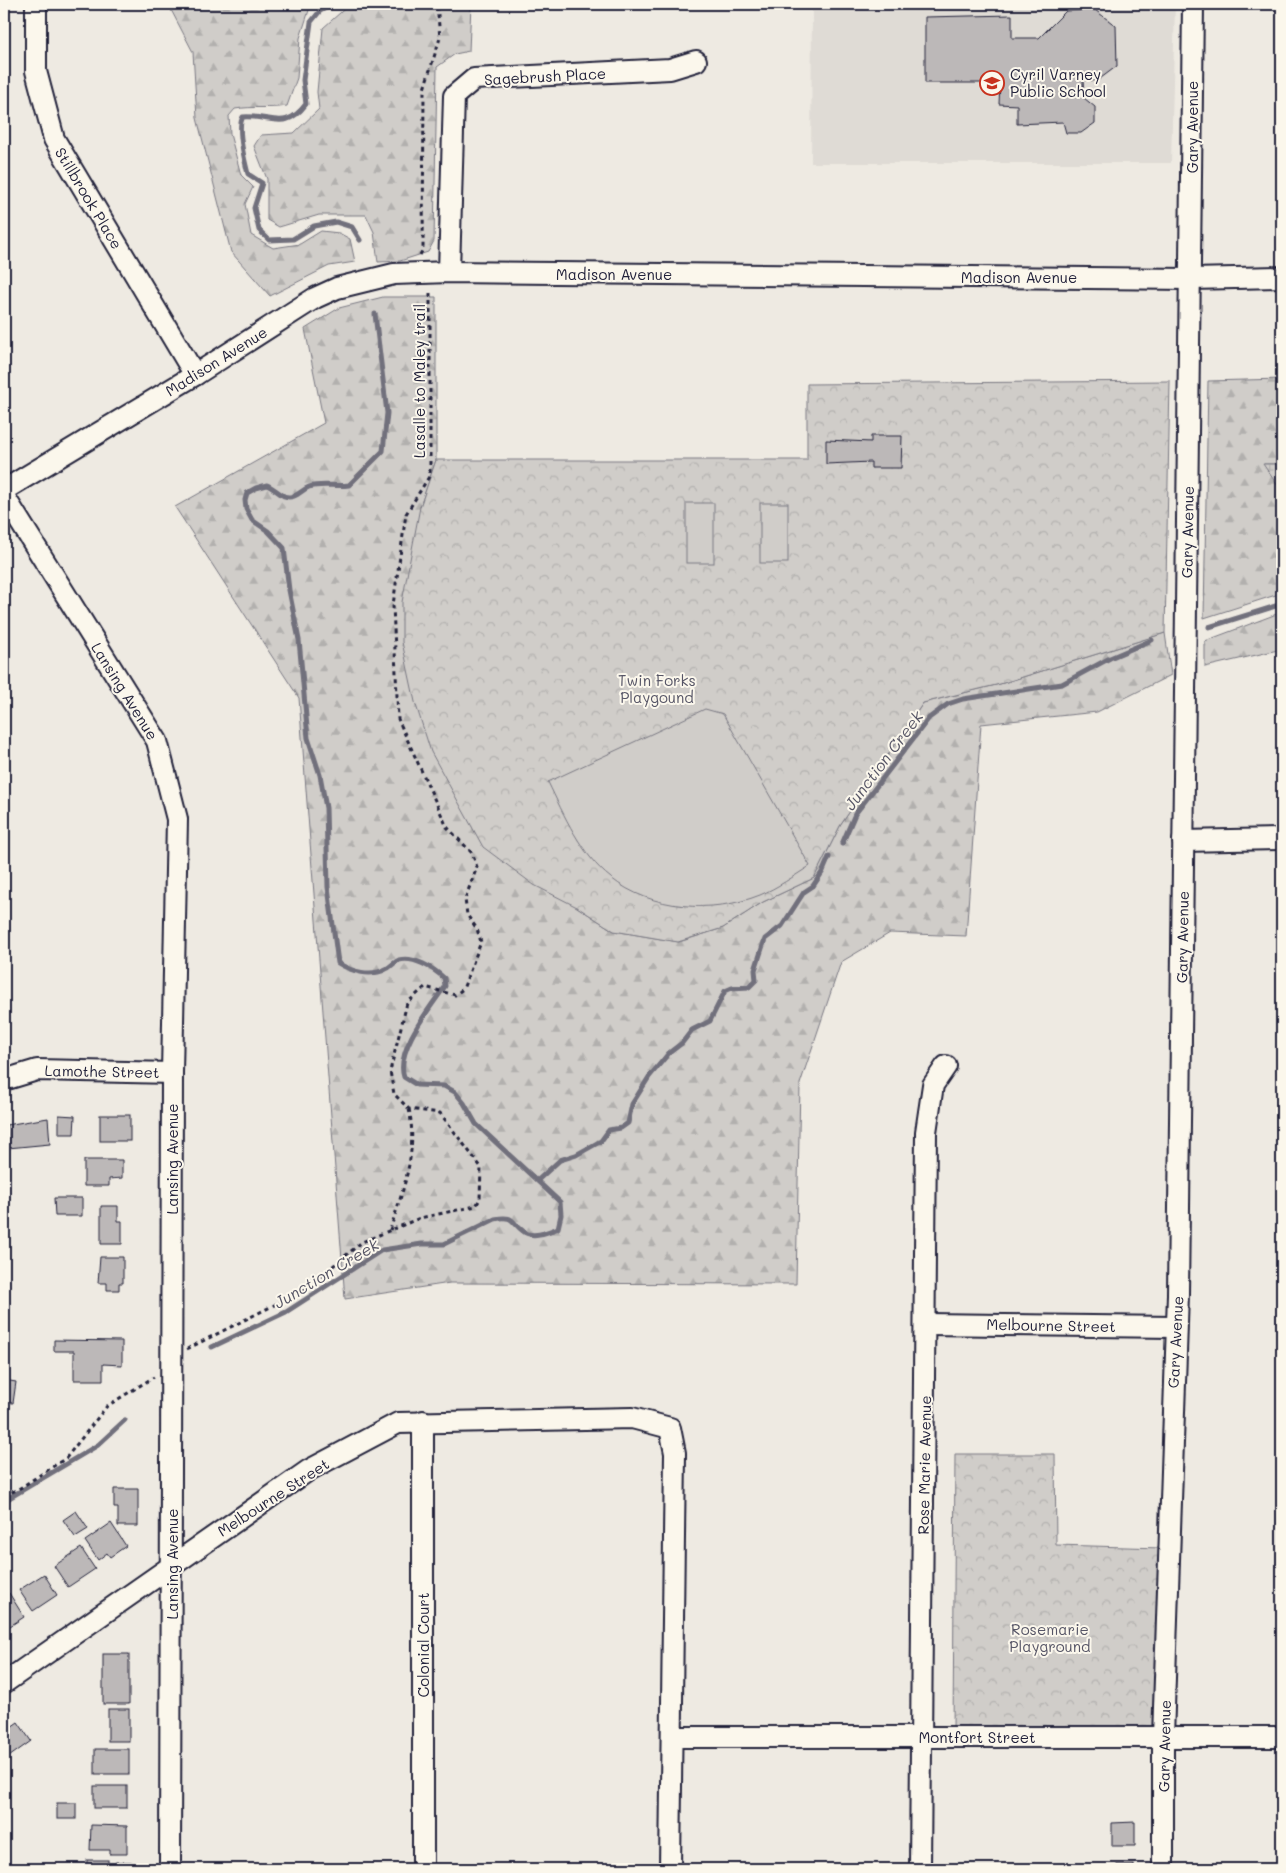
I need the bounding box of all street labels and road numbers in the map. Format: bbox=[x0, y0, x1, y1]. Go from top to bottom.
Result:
street label: Sagebrush Place bbox=[484, 63, 606, 89]
street label: Gary Avenue bbox=[1182, 81, 1202, 173]
street label: Stillbrook Place bbox=[51, 143, 127, 253]
street label: Madison Avenue bbox=[556, 264, 672, 284]
street label: Madison Avenue bbox=[961, 267, 1077, 287]
street label: Lasalle to Maley trail bbox=[409, 304, 429, 458]
street label: Madison Avenue bbox=[161, 322, 271, 400]
street label: Gary Avenue bbox=[1176, 486, 1198, 578]
street label: Lansing Avenue bbox=[87, 639, 163, 743]
street label: Gary Avenue bbox=[1171, 891, 1193, 983]
street label: Lamothe Street bbox=[44, 1060, 160, 1082]
street label: Lansing Avenue bbox=[162, 1103, 182, 1215]
street label: Gary Avenue bbox=[1163, 1295, 1187, 1389]
street label: Melbourne Street bbox=[986, 1314, 1116, 1336]
street label: Rose Marie Avenue bbox=[913, 1395, 935, 1535]
street label: Melbourne Street bbox=[213, 1453, 333, 1541]
street label: Lansing Avenue bbox=[162, 1508, 182, 1620]
street label: Colonial Court bbox=[413, 1592, 433, 1698]
street label: Gary Avenue bbox=[1153, 1700, 1175, 1792]
street label: Montfort Street bbox=[918, 1727, 1036, 1747]

